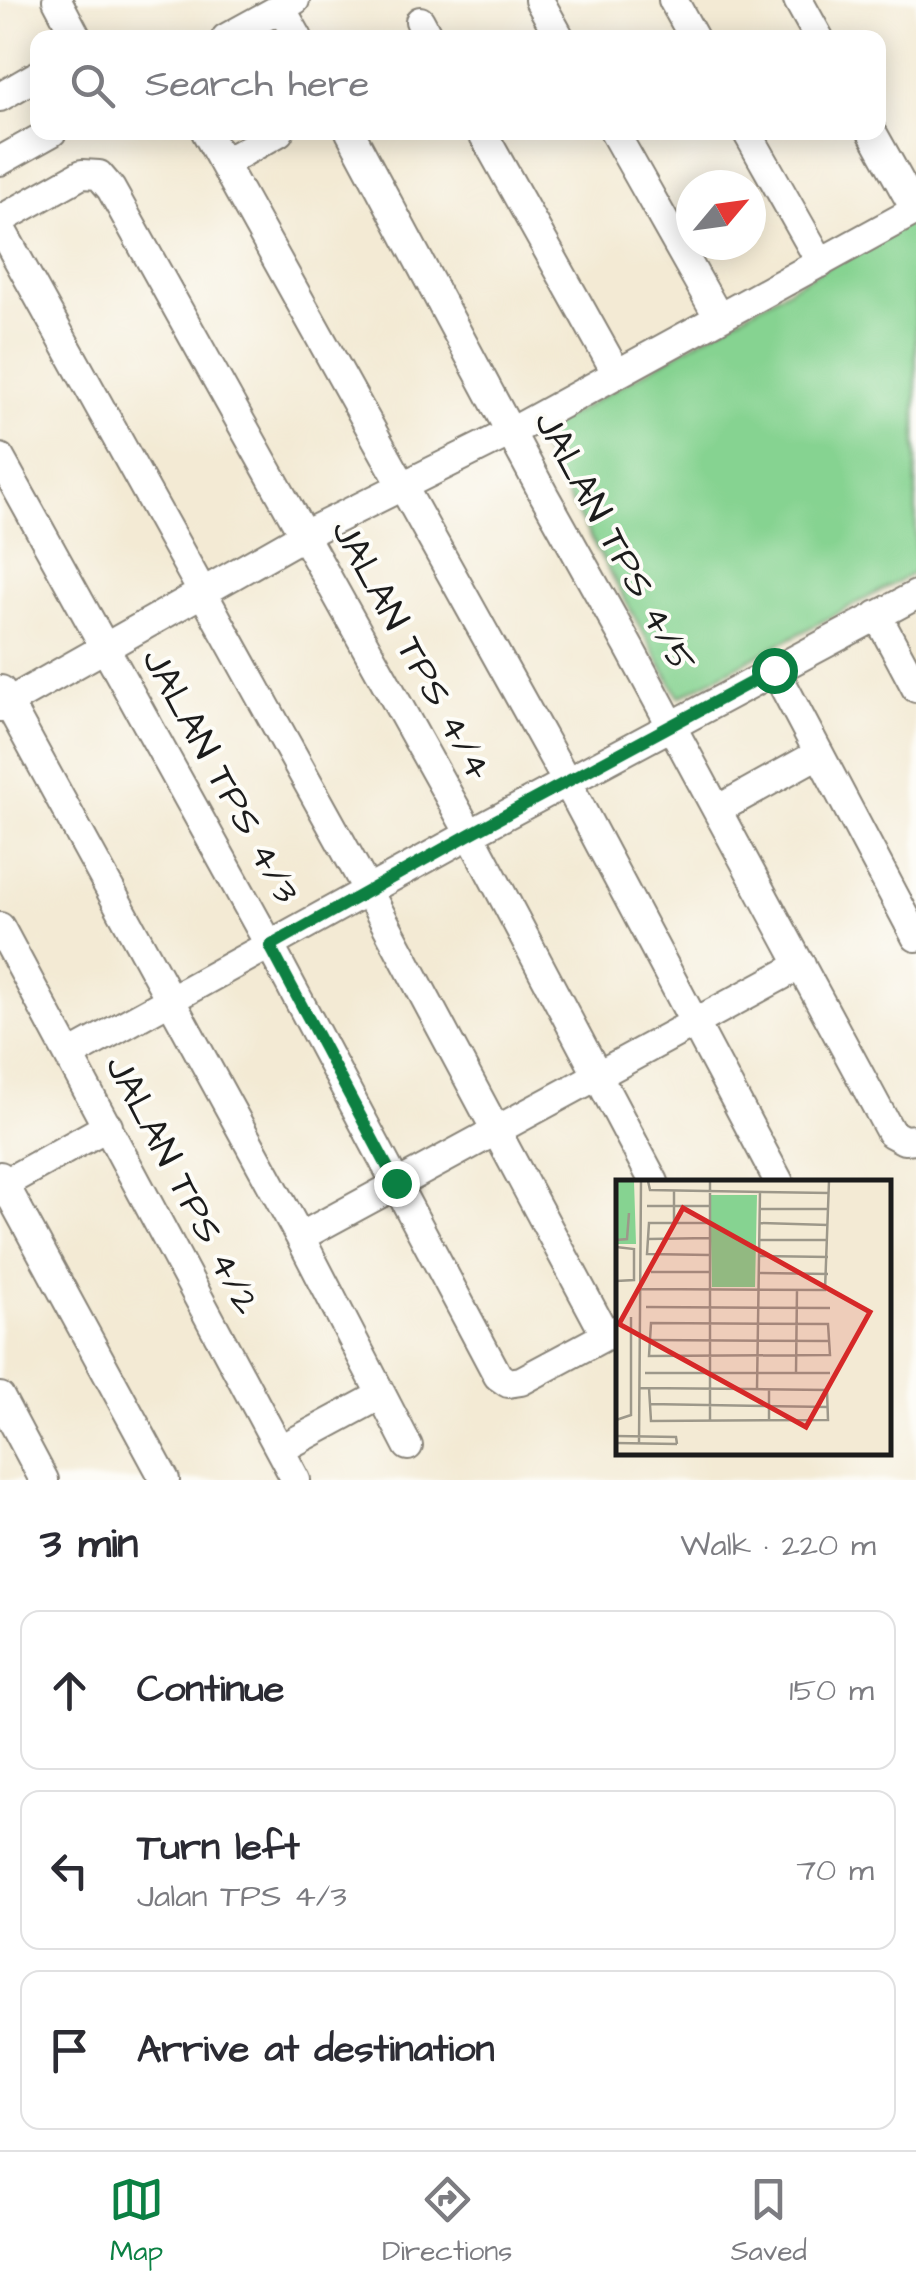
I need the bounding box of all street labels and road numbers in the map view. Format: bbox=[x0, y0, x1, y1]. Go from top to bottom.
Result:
street label: JALAN TPS 4/5 bbox=[521, 402, 708, 682]
street label: JALAN TPS 4/4 bbox=[318, 510, 504, 790]
street label: JALAN TPS 4/3 bbox=[128, 639, 312, 913]
street label: JALAN TPS 4/2 bbox=[92, 1046, 272, 1324]

